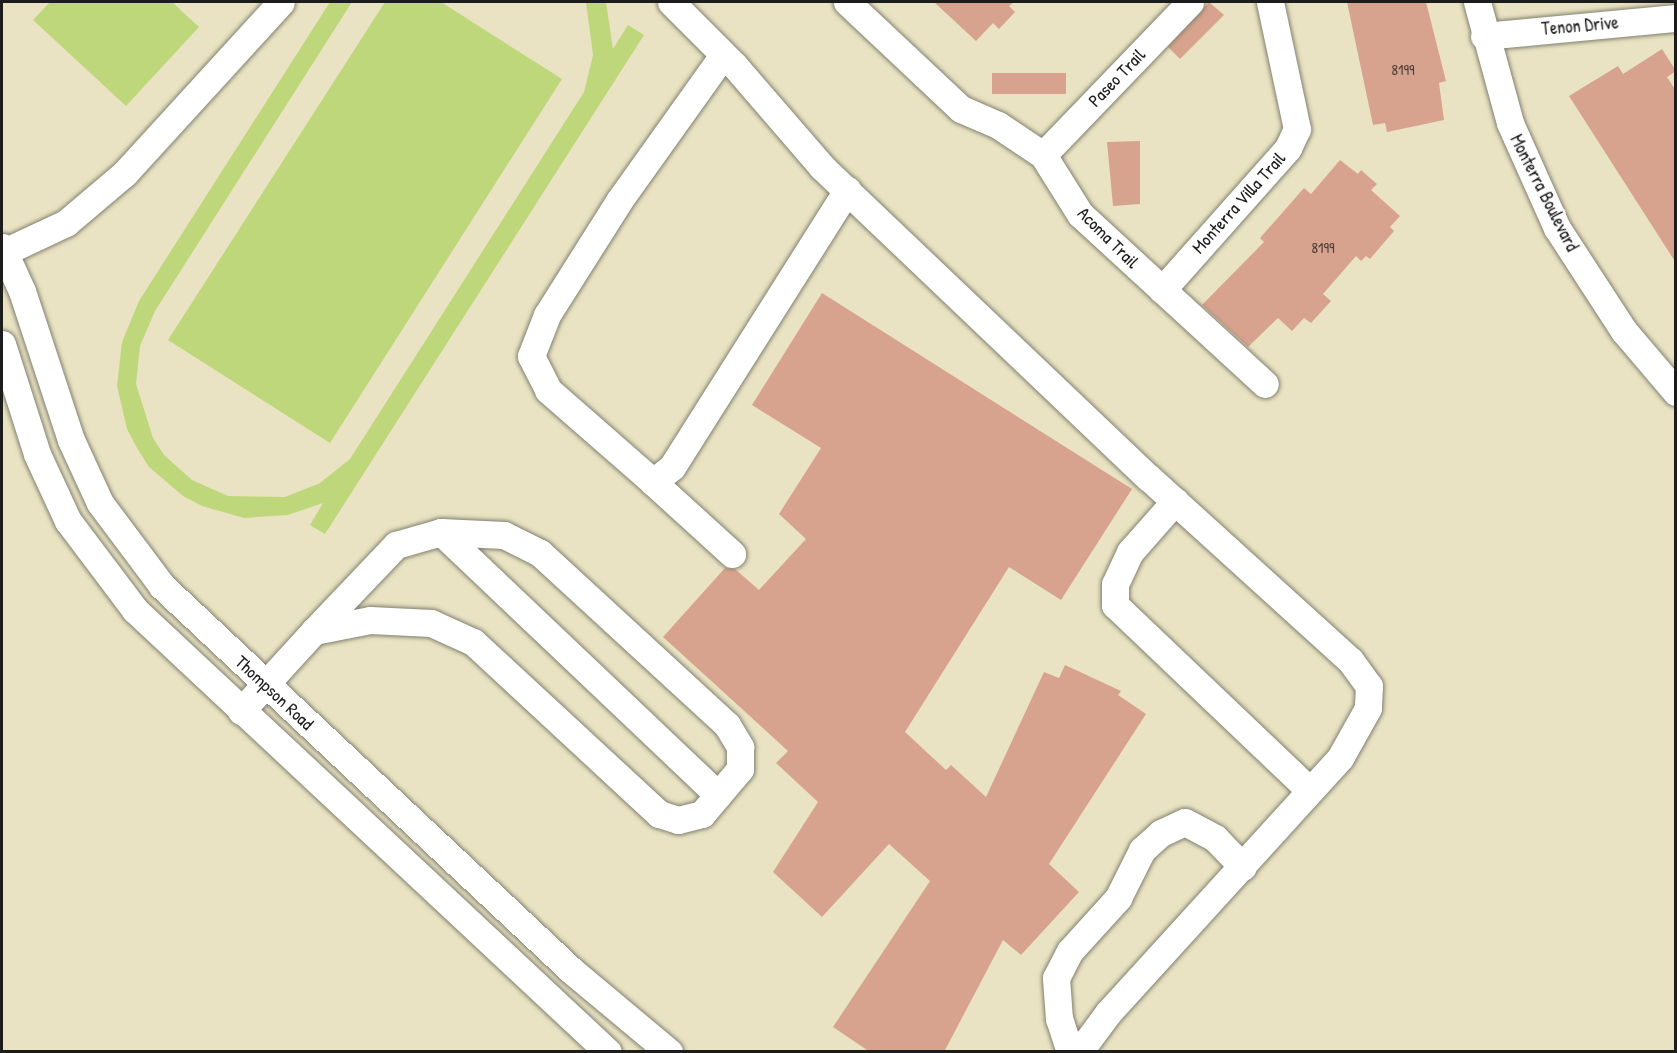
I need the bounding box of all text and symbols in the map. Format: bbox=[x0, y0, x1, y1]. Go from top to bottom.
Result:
street label: Tenon Drive bbox=[1541, 12, 1619, 40]
street label: Paseo Trail bbox=[1084, 44, 1150, 112]
house number: 8199 bbox=[1392, 61, 1414, 79]
street label: Monterra Boulevard bbox=[1505, 131, 1583, 255]
street label: Monterra Villa Trail bbox=[1188, 148, 1290, 258]
street label: Acoma Trail bbox=[1073, 203, 1143, 273]
house number: 8199 bbox=[1312, 239, 1334, 257]
street label: Thompson Road bbox=[230, 651, 318, 735]

